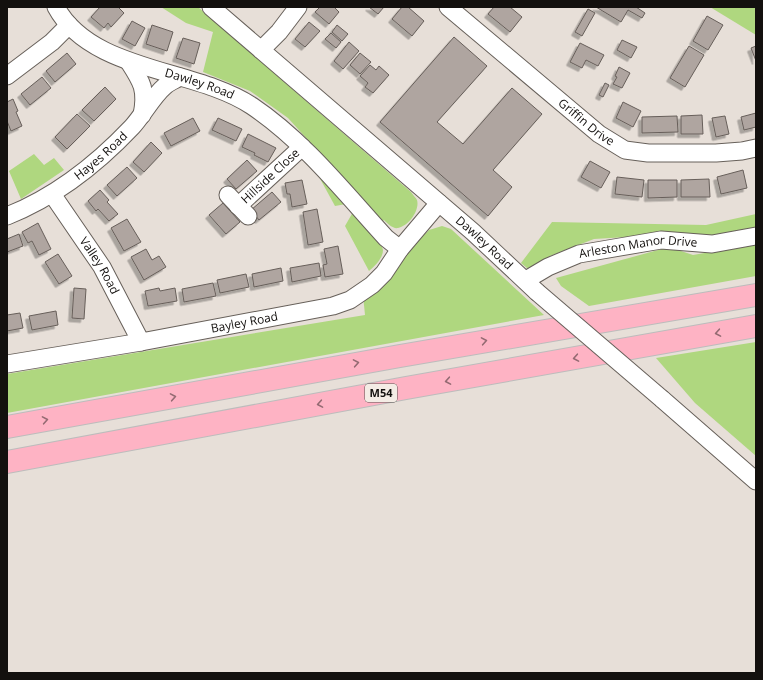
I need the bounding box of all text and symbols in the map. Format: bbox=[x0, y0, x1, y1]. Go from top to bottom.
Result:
street label: Dawley Road bbox=[163, 64, 237, 103]
street label: Griffin Drive bbox=[555, 94, 618, 150]
street label: Hayes Road bbox=[70, 128, 131, 184]
street label: Hillside Close bbox=[237, 144, 303, 207]
street label: Dawley Road bbox=[452, 212, 517, 273]
street label: Arleston Manor Drive bbox=[578, 231, 698, 262]
street label: Valley Road bbox=[76, 233, 124, 297]
street label: Bayley Road bbox=[209, 307, 279, 337]
one-way arrow bbox=[714, 328, 721, 337]
one-way arrow bbox=[481, 337, 487, 346]
one-way arrow bbox=[573, 354, 579, 362]
one-way arrow bbox=[353, 360, 359, 368]
one-way arrow bbox=[445, 376, 451, 385]
road number: M54 bbox=[365, 384, 397, 402]
one-way arrow bbox=[170, 393, 176, 401]
one-way arrow bbox=[317, 400, 323, 408]
one-way arrow bbox=[42, 416, 48, 425]

